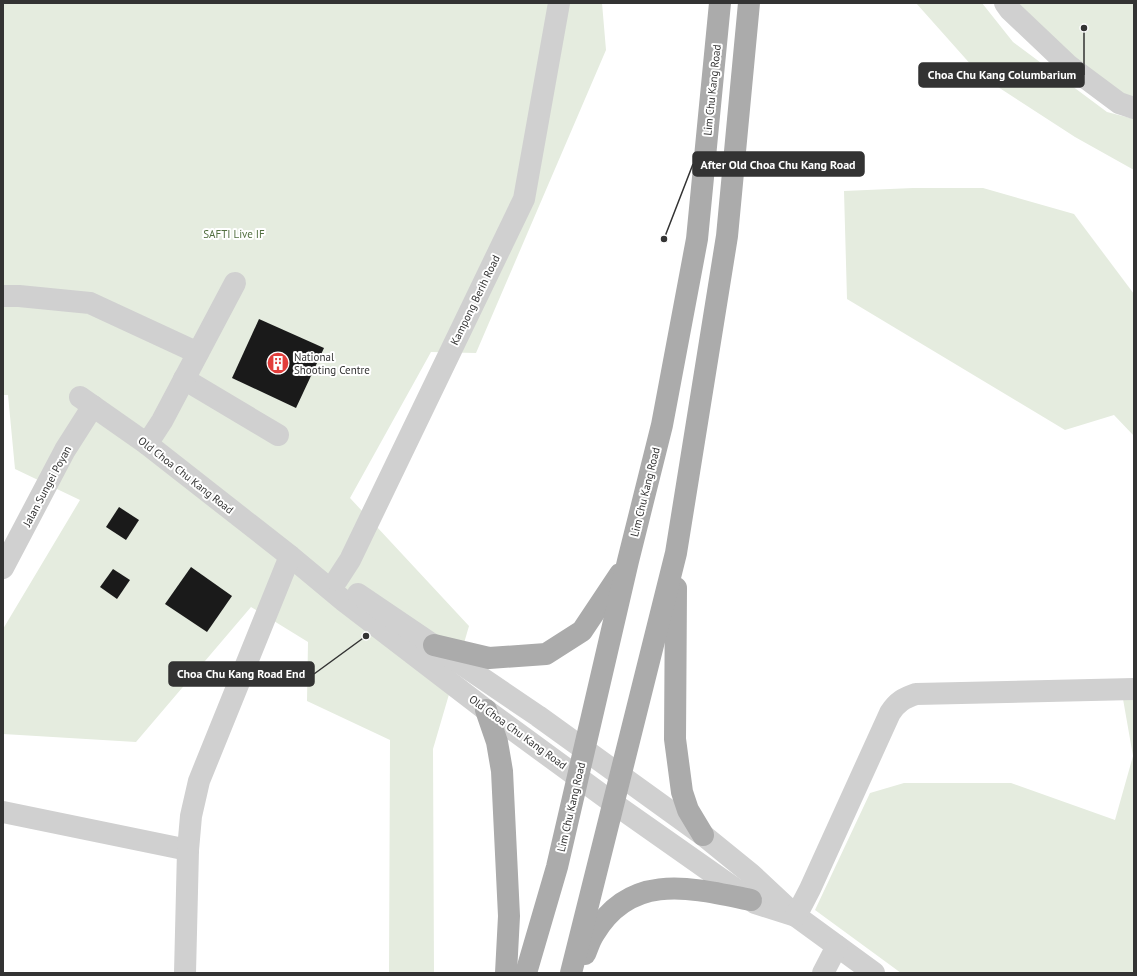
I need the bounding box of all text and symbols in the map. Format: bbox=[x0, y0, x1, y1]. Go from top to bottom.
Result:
street label: Lim Chu Kang Road bbox=[700, 44, 724, 136]
callout: Choa Chu Kang Columbarium bbox=[919, 63, 1084, 87]
text: Choa Chu Kang Columbarium bbox=[928, 67, 1077, 82]
callout: After Old Choa Chu Kang Road bbox=[693, 152, 864, 176]
text: After Old Choa Chu Kang Road bbox=[700, 157, 856, 172]
park label: SAFTI Live IF bbox=[203, 227, 265, 241]
street label: Kampong Berih Road bbox=[447, 253, 503, 347]
building icon: National Shooting Centre bbox=[265, 350, 291, 376]
place label: National Shooting Centre bbox=[294, 350, 370, 377]
street label: Old Choa Chu Kang Road bbox=[135, 433, 237, 517]
street label: Jalan Sungei Poyan bbox=[19, 443, 74, 530]
street label: Lim Chu Kang Road bbox=[627, 446, 663, 538]
callout: Choa Chu Kang Road End bbox=[169, 662, 314, 686]
text: Choa Chu Kang Road End bbox=[177, 666, 305, 681]
street label: Old Choa Chu Kang Road bbox=[466, 692, 570, 772]
street label: Lim Chu Kang Road bbox=[554, 761, 588, 853]

